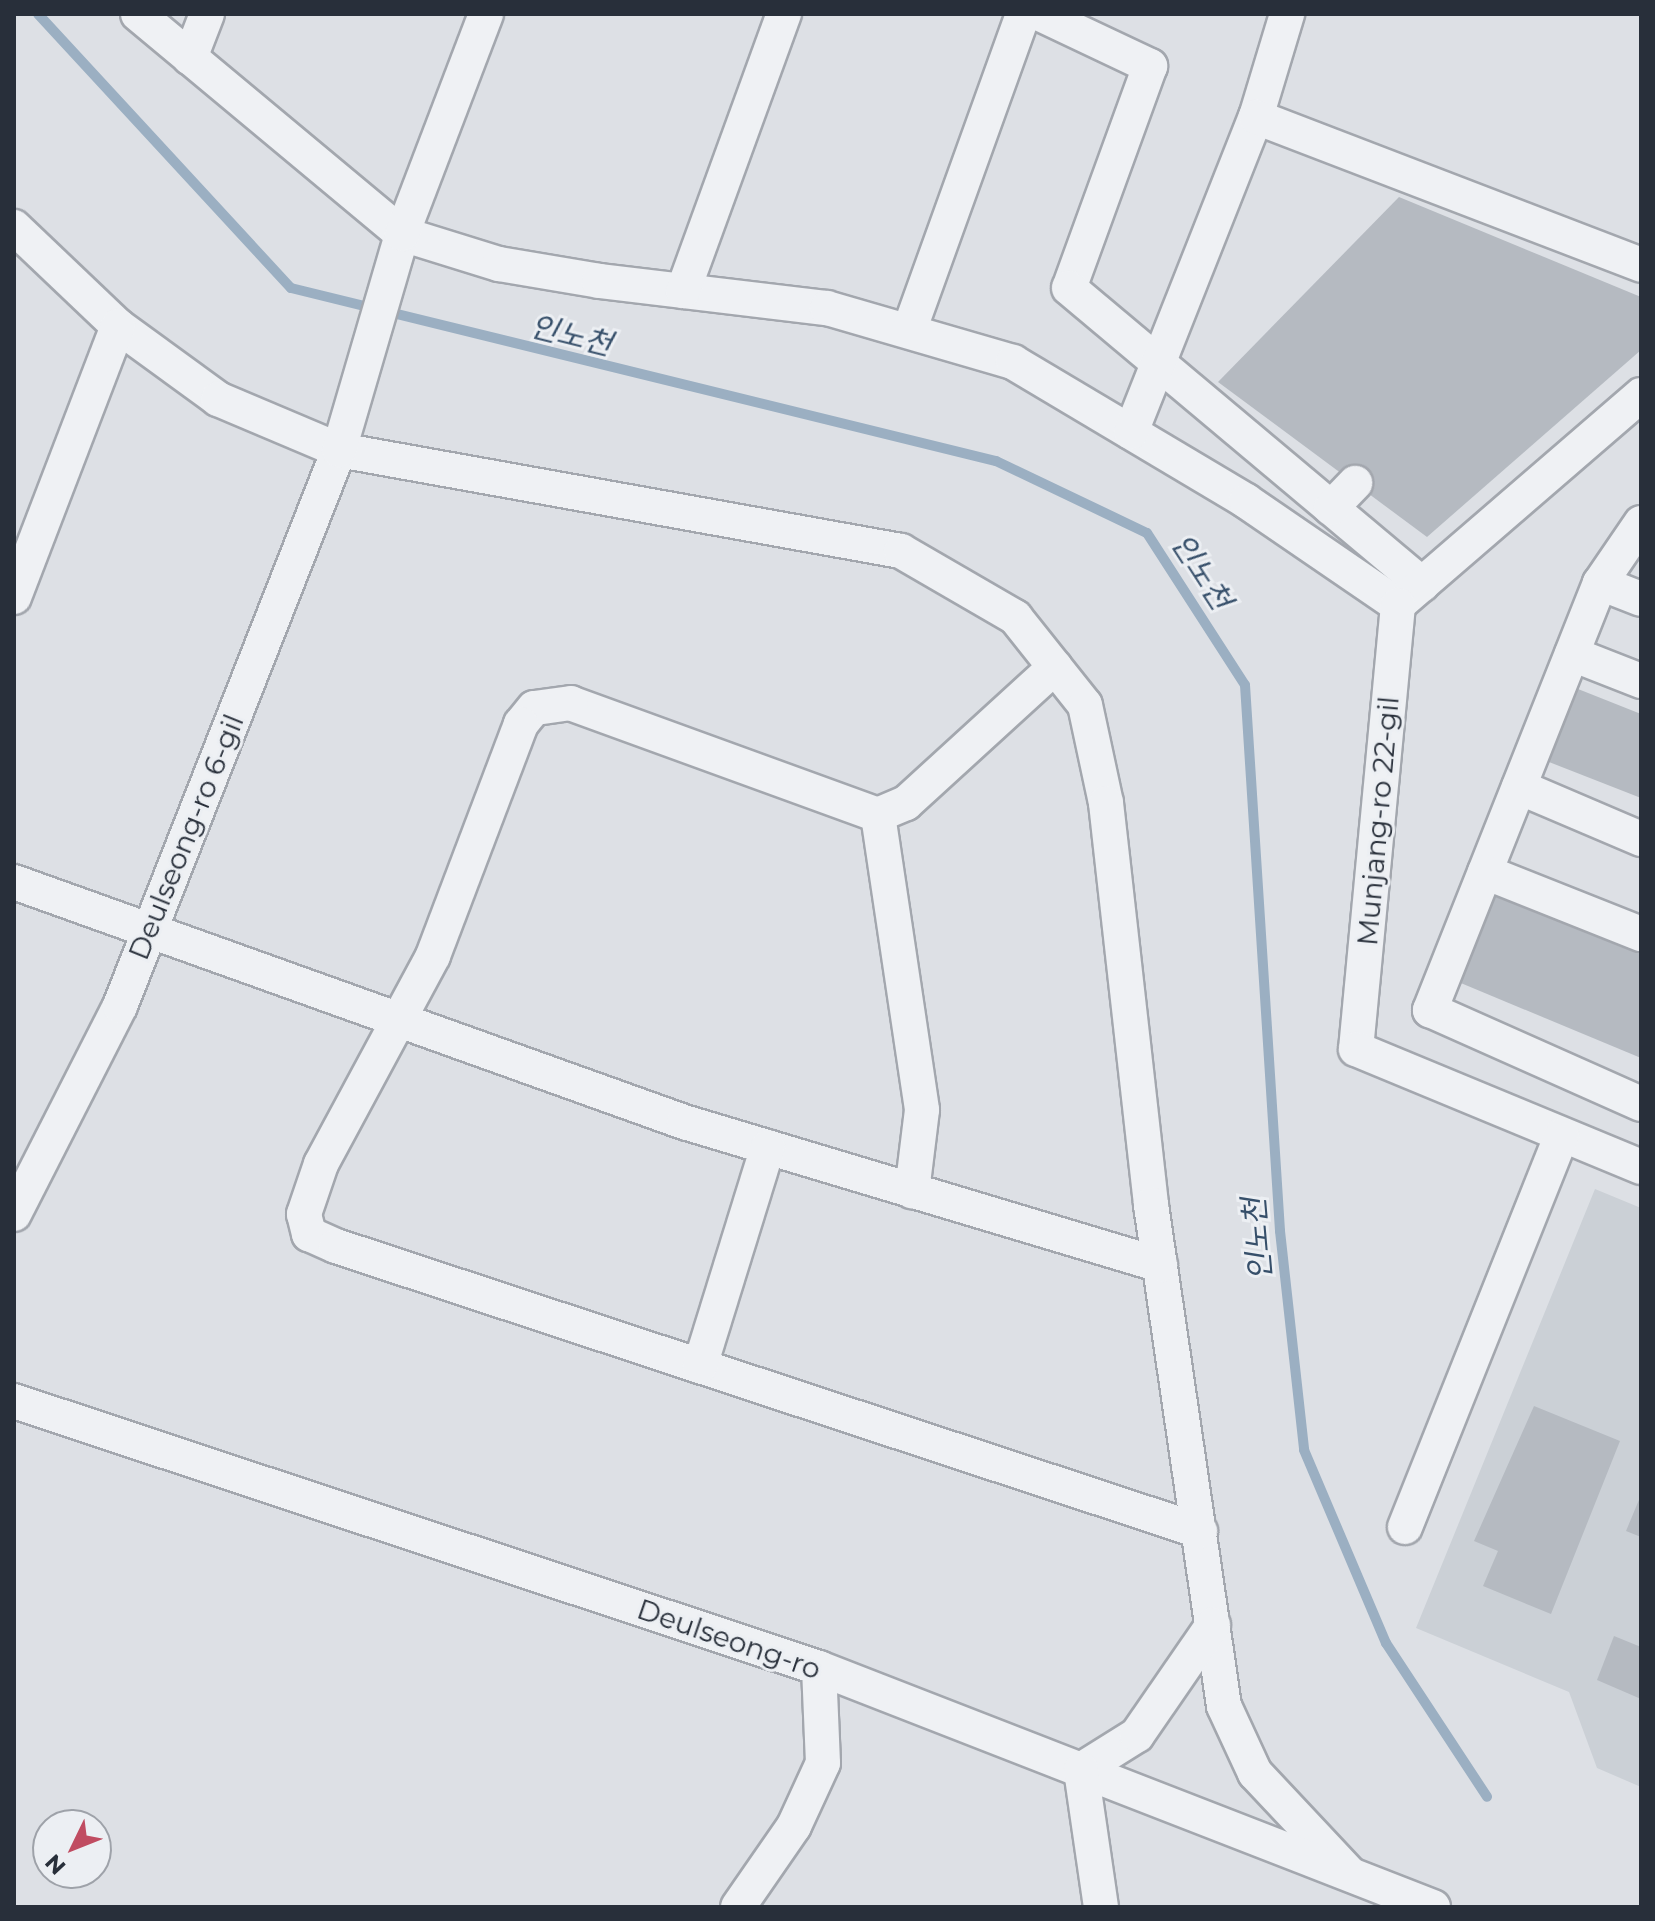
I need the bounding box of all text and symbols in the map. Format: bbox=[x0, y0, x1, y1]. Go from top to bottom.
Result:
water label: 인노천 bbox=[526, 309, 616, 363]
water label: 인노천 bbox=[1163, 527, 1239, 617]
street label: Munjang-ro 22-gil bbox=[1350, 695, 1406, 947]
street label: Deulseong-ro 6-gil bbox=[121, 709, 251, 965]
water label: 인노천 bbox=[1236, 1196, 1280, 1282]
street label: Deulseong-ro bbox=[633, 1592, 825, 1686]
north arrow bbox=[32, 1809, 112, 1889]
text: N bbox=[40, 1849, 71, 1880]

